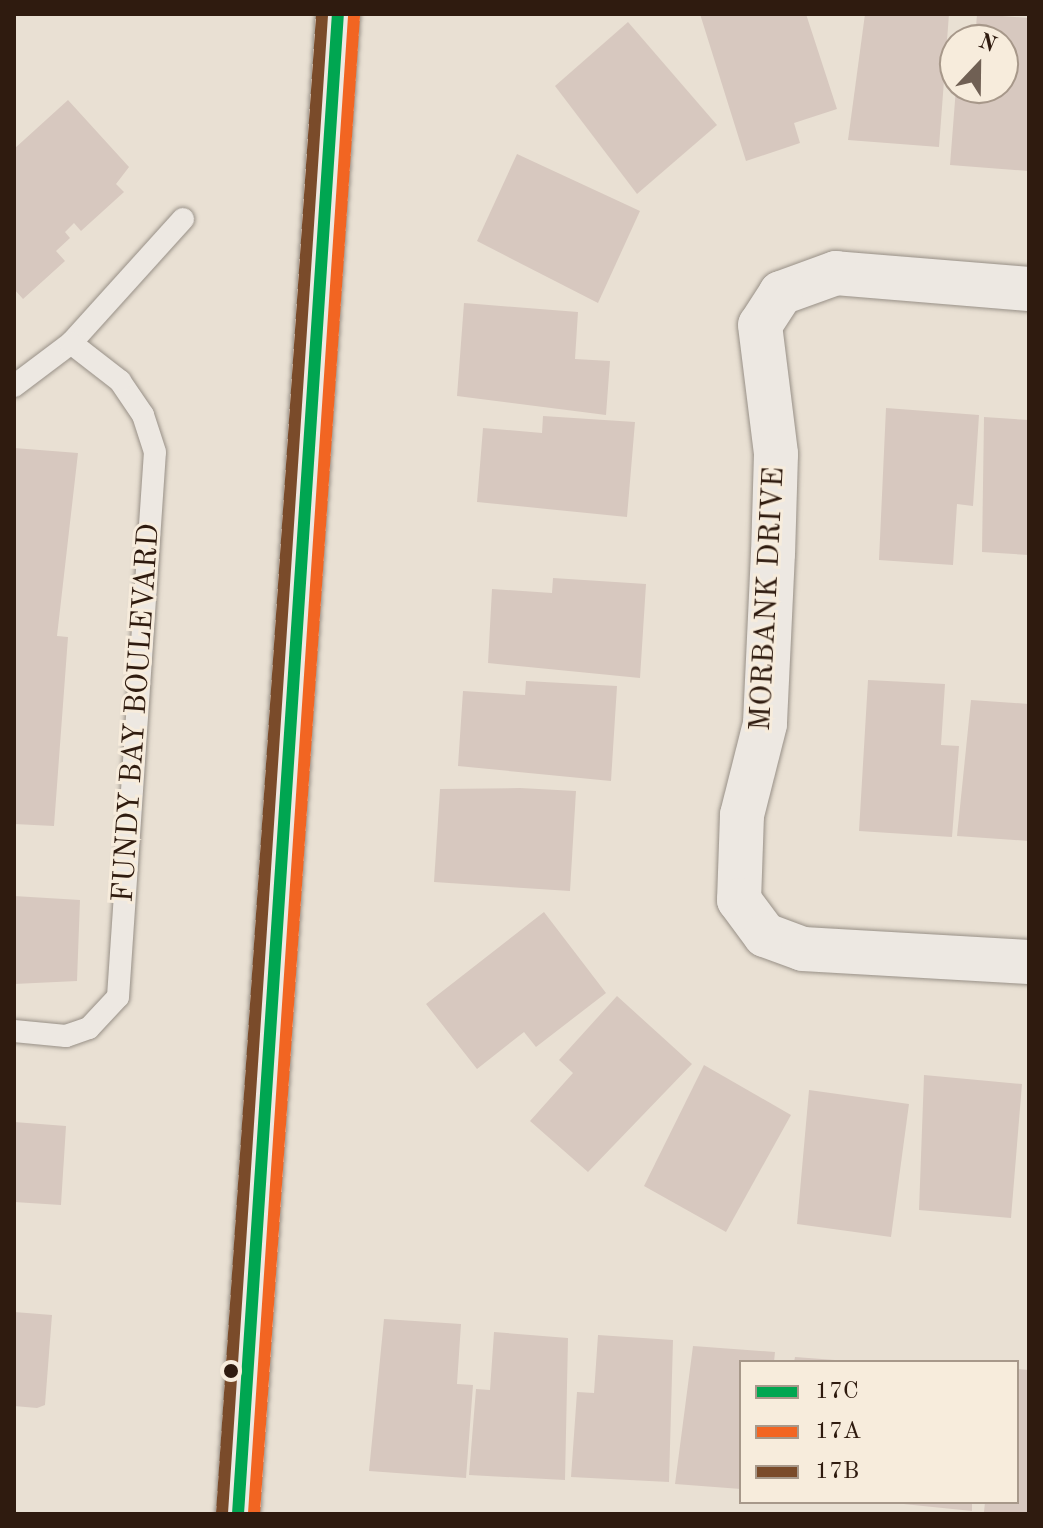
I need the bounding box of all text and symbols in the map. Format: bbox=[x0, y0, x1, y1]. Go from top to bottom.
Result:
north arrow bbox=[939, 24, 1019, 104]
text: N bbox=[975, 30, 999, 57]
street label: MORBANK DRIVE bbox=[743, 466, 793, 732]
street label: FUNDY BAY BOULEVARD bbox=[106, 522, 168, 904]
legend bbox=[739, 1360, 1019, 1504]
unlabelled marker bbox=[223, 1363, 239, 1379]
text: 17C bbox=[815, 1380, 859, 1404]
text: 17A bbox=[815, 1420, 861, 1444]
text: 17B bbox=[815, 1460, 859, 1484]

